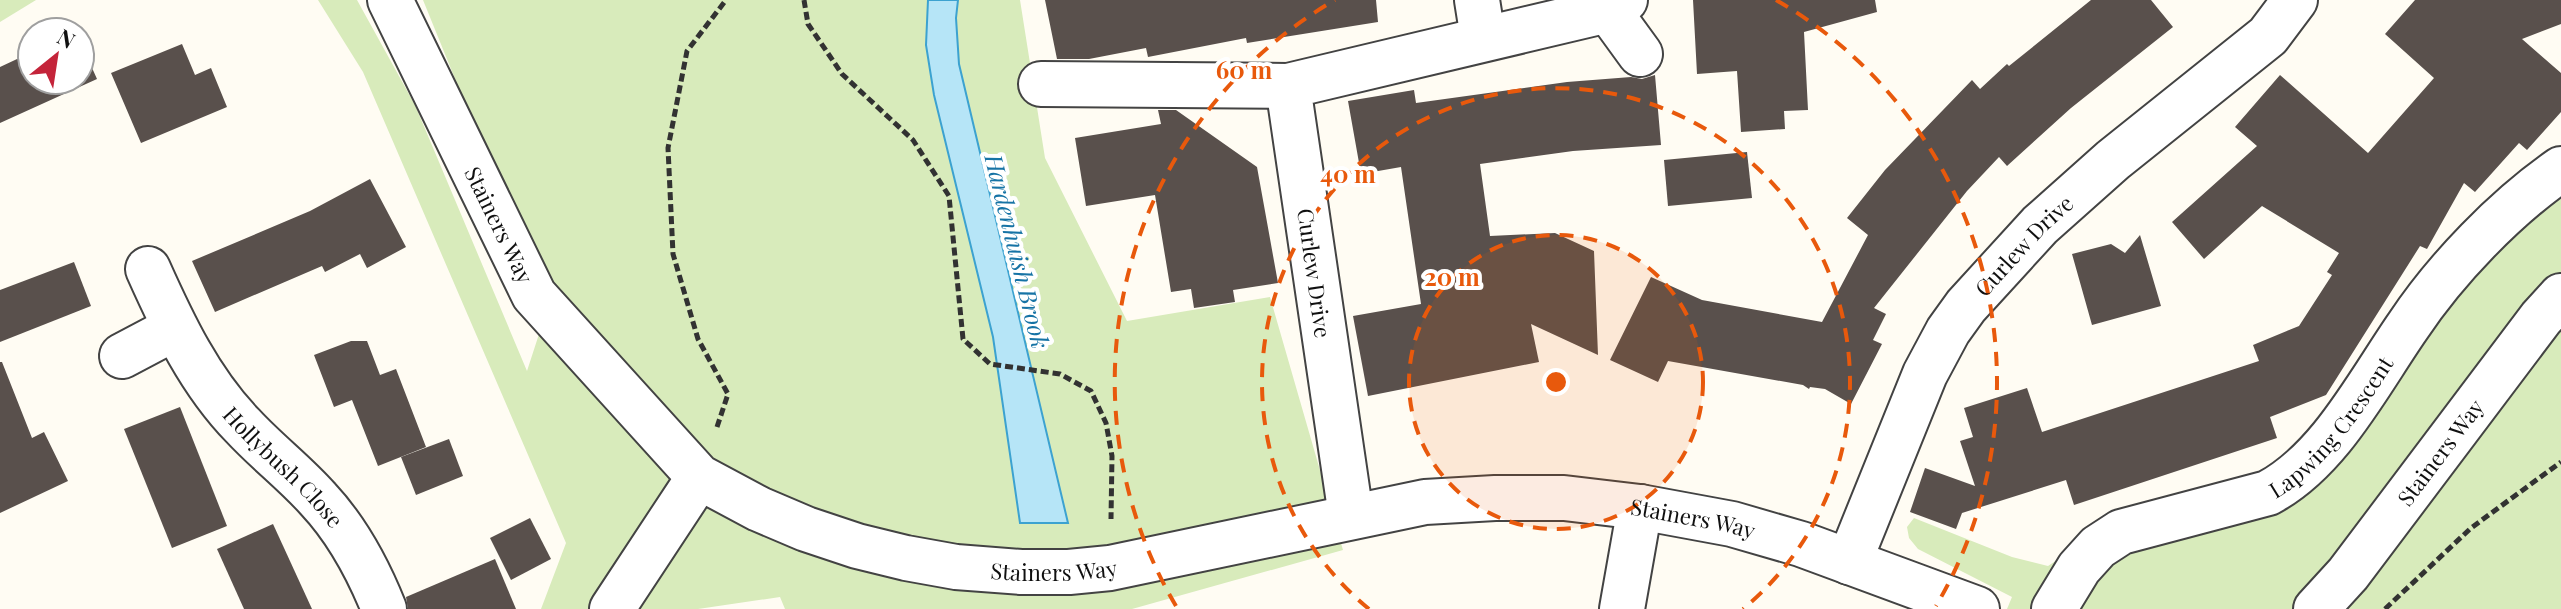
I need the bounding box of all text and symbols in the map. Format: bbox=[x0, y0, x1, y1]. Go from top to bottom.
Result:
north arrow bbox=[16, 16, 96, 96]
text: N bbox=[52, 21, 81, 55]
text: 60 m bbox=[1216, 53, 1272, 85]
water label: Hardenhuish Brook bbox=[978, 149, 1058, 352]
text: 40 m bbox=[1320, 157, 1376, 189]
street label: Stainers Way bbox=[458, 161, 541, 288]
street label: Curlew Drive bbox=[1967, 188, 2079, 302]
street label: Curlew Drive bbox=[1291, 207, 1339, 339]
text: 20 m bbox=[1424, 260, 1480, 292]
street label: Lapwing Crescent bbox=[2263, 349, 2400, 504]
centre of rings bbox=[1542, 368, 1570, 396]
street label: Stainers Way bbox=[2390, 393, 2490, 512]
street label: Hollybush Close bbox=[217, 400, 351, 533]
street label: Stainers Way bbox=[1629, 491, 1759, 545]
street label: Stainers Way bbox=[989, 552, 1120, 587]

